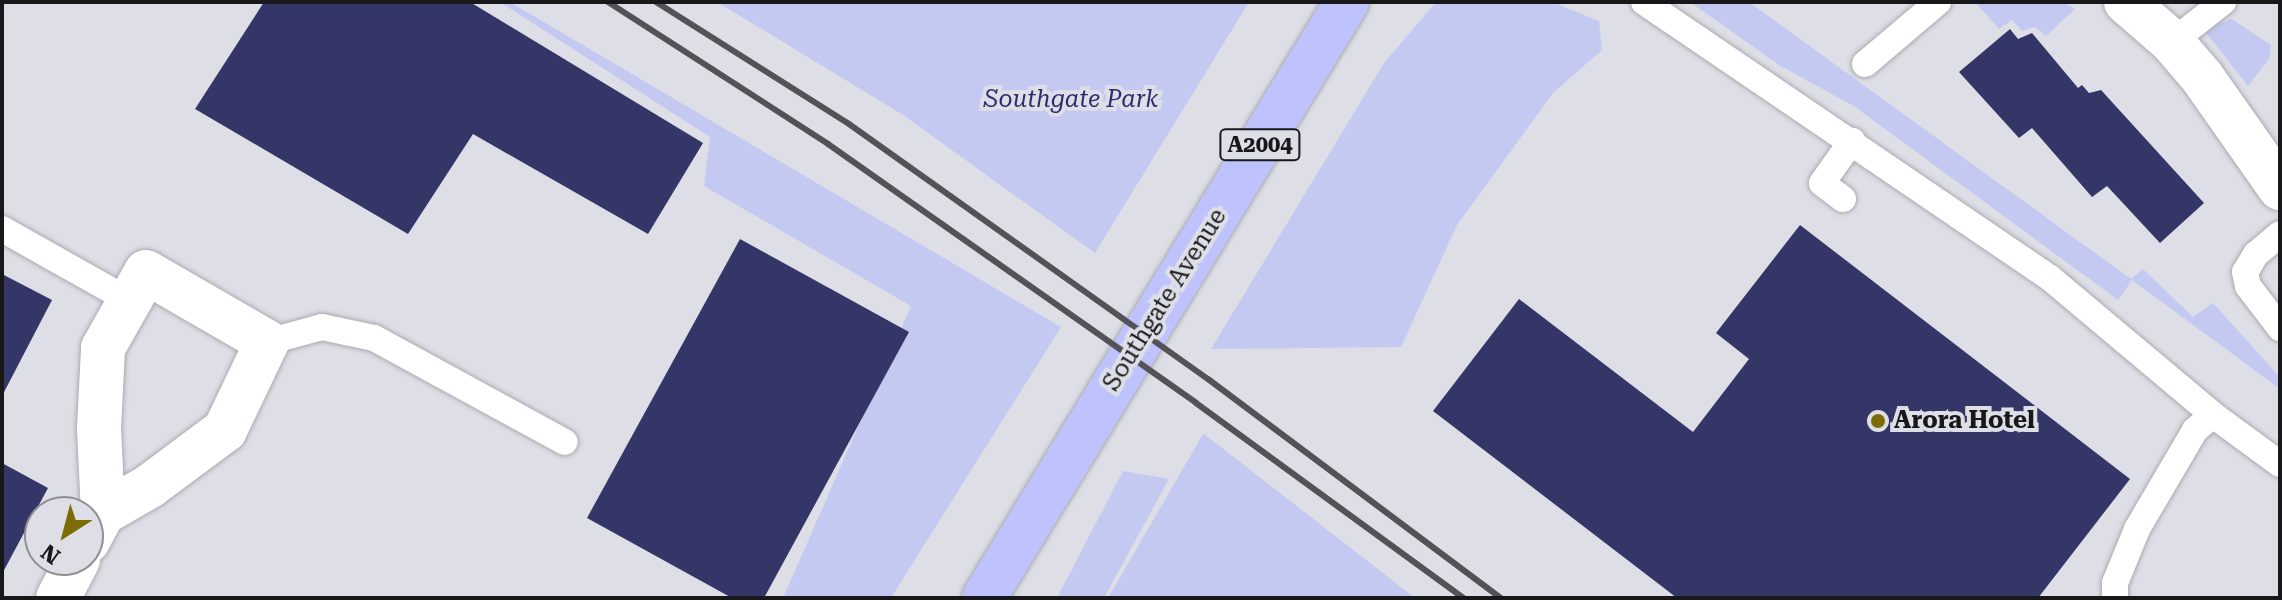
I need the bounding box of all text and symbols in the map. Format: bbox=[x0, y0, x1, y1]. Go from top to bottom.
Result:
park label: Southgate Park bbox=[984, 86, 1158, 114]
road number: A2004 bbox=[1218, 127, 1302, 163]
street label: Southgate Avenue bbox=[1097, 204, 1233, 396]
place label: Arora Hotel bbox=[1894, 407, 2035, 435]
marker: Arora Hotel bbox=[1869, 412, 1887, 430]
north arrow bbox=[24, 496, 104, 576]
text: N bbox=[37, 539, 65, 569]

